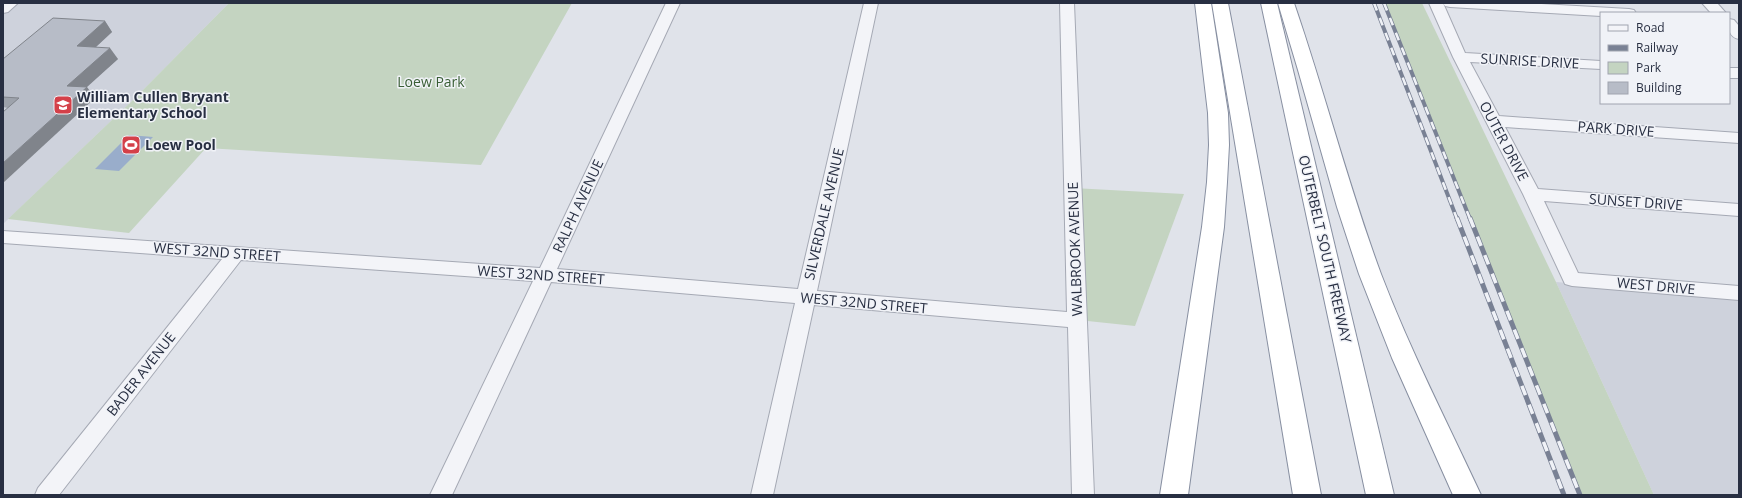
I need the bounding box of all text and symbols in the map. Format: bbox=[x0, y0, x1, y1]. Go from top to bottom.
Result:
legend bbox=[1600, 12, 1730, 104]
text: Road bbox=[1636, 19, 1665, 36]
text: Railway bbox=[1636, 39, 1679, 56]
street label: SUNRISE DRIVE bbox=[1480, 48, 1580, 73]
text: Park bbox=[1636, 59, 1662, 76]
park label: Loew Park bbox=[397, 72, 465, 91]
text: Building bbox=[1636, 79, 1682, 96]
place label: William Cullen Bryant Elementary School bbox=[77, 87, 229, 122]
school or university icon: William Cullen Bryant Elementary School bbox=[52, 94, 74, 116]
street label: OUTER DRIVE bbox=[1475, 98, 1533, 184]
street label: PARK DRIVE bbox=[1577, 116, 1655, 141]
sports icon: Loew Pool bbox=[120, 134, 142, 156]
place label: Loew Pool bbox=[145, 135, 216, 154]
street label: SILVERDALE AVENUE bbox=[799, 146, 848, 282]
street label: OUTERBELT SOUTH FREEWAY bbox=[1295, 153, 1356, 345]
street label: RALPH AVENUE bbox=[548, 156, 607, 255]
street label: WALBROOK AVENUE bbox=[1063, 182, 1086, 316]
street label: SUNSET DRIVE bbox=[1588, 189, 1684, 214]
street label: WEST 32ND STREET bbox=[153, 238, 282, 265]
street label: WEST 32ND STREET bbox=[477, 261, 606, 288]
street label: WEST DRIVE bbox=[1616, 273, 1696, 298]
street label: WEST 32ND STREET bbox=[800, 287, 929, 318]
street label: BADER AVENUE bbox=[102, 328, 179, 420]

